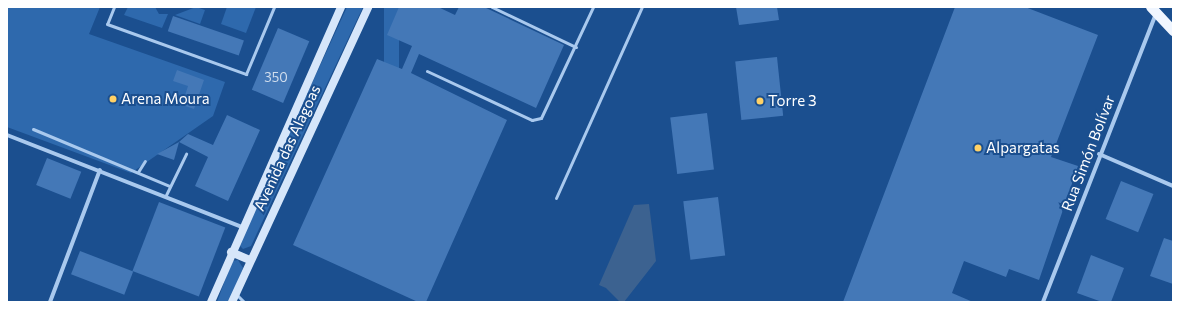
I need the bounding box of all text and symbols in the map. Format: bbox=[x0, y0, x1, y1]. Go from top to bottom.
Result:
house number: 350 bbox=[264, 69, 288, 85]
street label: Avenida das Alagoas bbox=[250, 82, 324, 214]
place label: Arena Moura bbox=[121, 90, 210, 108]
place label: Torre 3 bbox=[768, 92, 816, 110]
street label: Rua Simón Bolívar bbox=[1058, 92, 1118, 214]
marker: Arena Moura bbox=[108, 94, 118, 104]
marker: Torre 3 bbox=[755, 96, 765, 106]
place label: Alpargatas bbox=[986, 139, 1060, 157]
marker: Alpargatas bbox=[973, 143, 983, 153]

